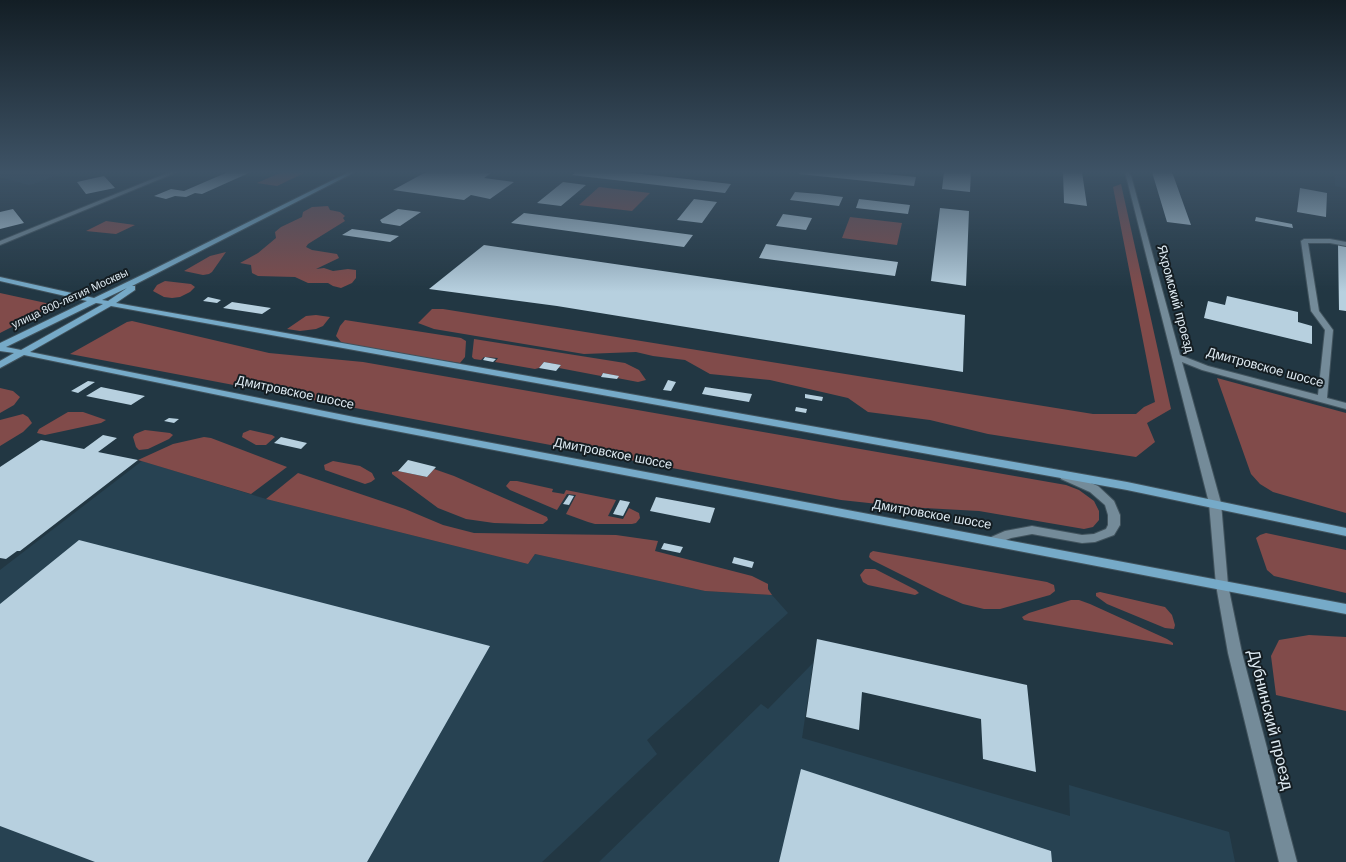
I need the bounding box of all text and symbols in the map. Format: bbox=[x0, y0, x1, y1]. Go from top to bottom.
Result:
street label: Яхромский проезд bbox=[1153, 243, 1197, 355]
street label: улица 800-летия Москвы bbox=[10, 266, 130, 332]
street label: Дмитровское шоссе bbox=[1205, 345, 1325, 391]
street label: Дмитровское шоссе bbox=[234, 373, 356, 413]
street label: Дмитровское шоссе bbox=[552, 435, 674, 473]
street label: Дмитровское шоссе bbox=[871, 497, 993, 533]
street label: Дубнинский проезд bbox=[1243, 648, 1297, 792]

